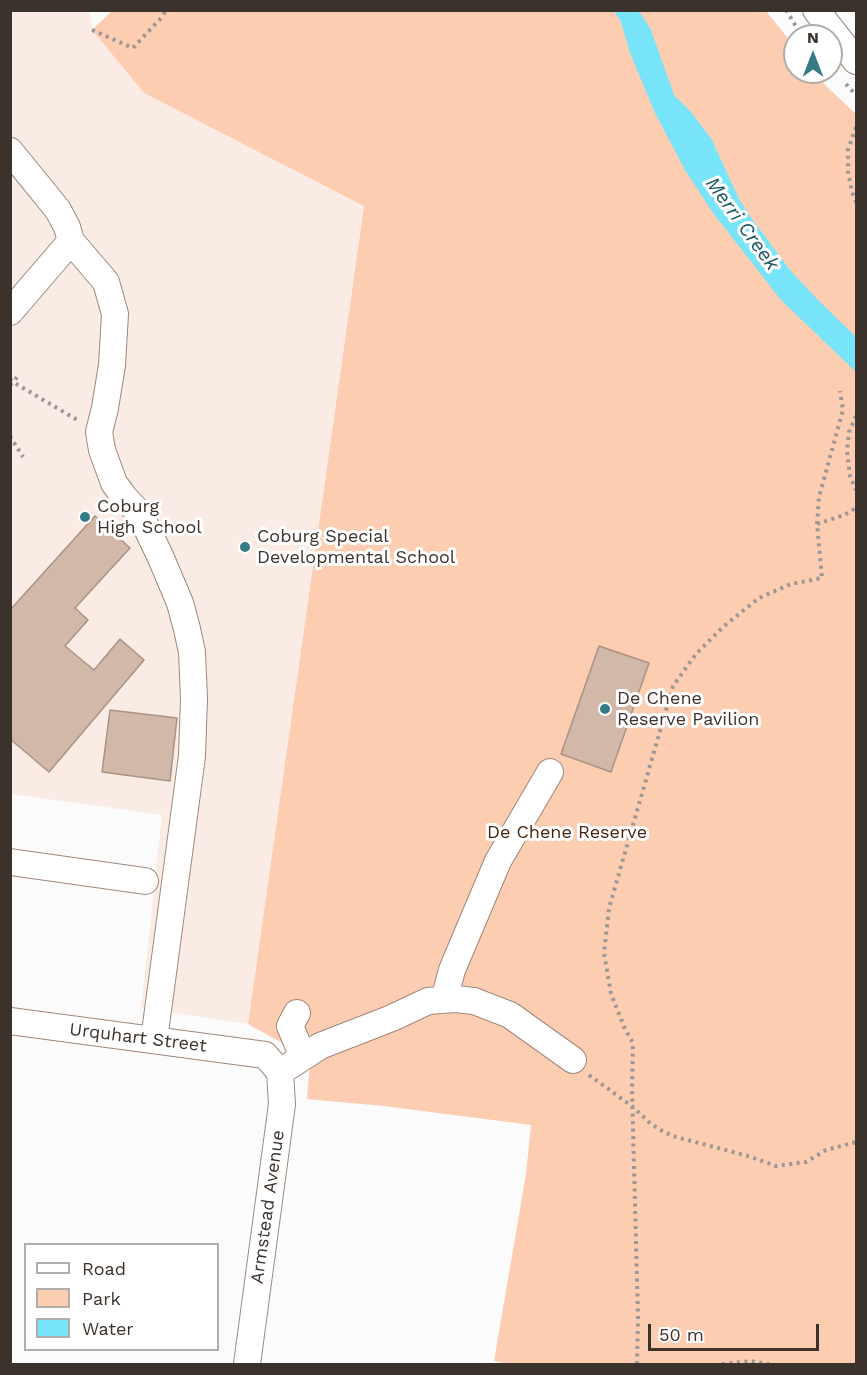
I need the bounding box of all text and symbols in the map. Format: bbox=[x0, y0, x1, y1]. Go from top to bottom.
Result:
north arrow bbox=[783, 24, 843, 84]
text: N bbox=[807, 28, 819, 47]
water label: Merri Creek bbox=[700, 172, 784, 276]
place label: Coburg High School bbox=[97, 496, 202, 538]
marker: Coburg High School bbox=[78, 510, 92, 524]
place label: Coburg Special Developmental School bbox=[257, 526, 455, 568]
marker: Coburg Special Developmental School bbox=[238, 540, 252, 554]
place label: De Chene Reserve Pavilion bbox=[617, 688, 759, 730]
marker: De Chene Reserve Pavilion bbox=[598, 702, 612, 716]
park label: De Chene Reserve bbox=[487, 822, 647, 844]
street label: Urquhart Street bbox=[68, 1019, 208, 1057]
street label: Armstead Avenue bbox=[247, 1129, 289, 1285]
legend bbox=[24, 1243, 219, 1351]
text: Road bbox=[82, 1258, 126, 1279]
text: Park bbox=[82, 1288, 121, 1309]
scale bar bbox=[651, 1312, 822, 1350]
text: Water bbox=[82, 1318, 134, 1339]
text: 50 m bbox=[659, 1324, 704, 1345]

